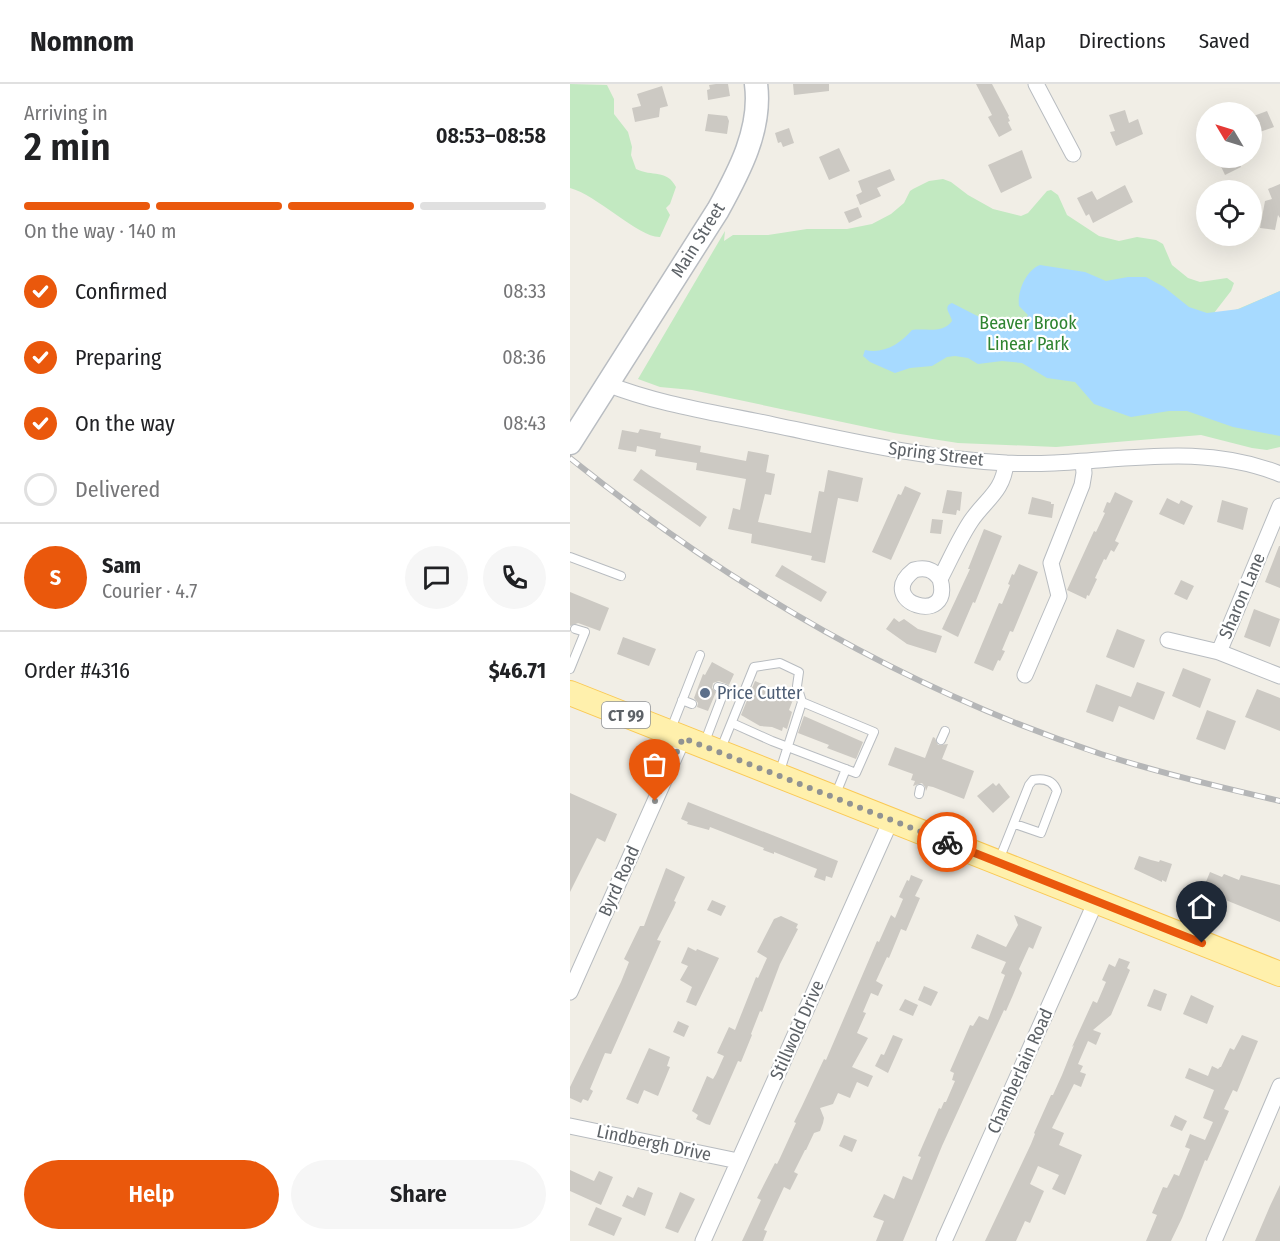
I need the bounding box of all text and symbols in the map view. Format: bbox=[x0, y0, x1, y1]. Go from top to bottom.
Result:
text: Nomnom bbox=[30, 25, 134, 58]
text: Map bbox=[1009, 28, 1046, 54]
text: Directions bbox=[1079, 28, 1166, 54]
text: Saved bbox=[1199, 28, 1250, 54]
text: Arriving in bbox=[24, 101, 108, 125]
north arrow bbox=[1196, 102, 1262, 168]
map controls bbox=[1196, 102, 1262, 246]
text: 08:53–08:58 bbox=[436, 122, 546, 149]
text: 2 min bbox=[24, 124, 111, 170]
button: locate bbox=[1196, 180, 1262, 246]
street label: Main Street bbox=[666, 198, 730, 282]
text: On the way · 140 m bbox=[24, 219, 176, 243]
icon: check bbox=[24, 275, 57, 308]
text: Confirmed bbox=[75, 278, 168, 305]
text: 08:33 bbox=[503, 279, 546, 303]
park label: Beaver Brook Linear Park bbox=[979, 312, 1077, 355]
icon: check bbox=[24, 341, 57, 374]
text: Preparing bbox=[75, 344, 161, 371]
text: 08:36 bbox=[502, 345, 546, 369]
icon: check bbox=[24, 407, 57, 440]
text: On the way bbox=[75, 410, 175, 437]
text: 08:43 bbox=[503, 411, 546, 435]
street label: Spring Street bbox=[887, 437, 985, 471]
text: Delivered bbox=[75, 476, 160, 503]
button: chat bbox=[405, 546, 468, 609]
button: phone bbox=[483, 546, 546, 609]
street label: Sharon Lane bbox=[1214, 550, 1270, 642]
text: Sam bbox=[102, 552, 141, 579]
text: S bbox=[50, 564, 61, 591]
text: Courier · 4.7 bbox=[102, 579, 197, 603]
text: Order #4316 bbox=[24, 657, 130, 684]
text: $46.71 bbox=[489, 657, 546, 684]
place label: Price Cutter bbox=[717, 682, 803, 704]
marker: Price Cutter bbox=[698, 686, 712, 700]
road number: CT 99 bbox=[602, 702, 650, 728]
pin bbox=[629, 739, 680, 801]
icon: bag bbox=[638, 748, 671, 781]
courier bbox=[917, 812, 977, 872]
icon: bike bbox=[931, 826, 964, 859]
street label: Byrd Road bbox=[594, 842, 644, 920]
pin bbox=[1176, 881, 1227, 943]
icon: home bbox=[1185, 890, 1218, 923]
street label: Stillwold Drive bbox=[765, 977, 829, 1083]
street label: Chamberlain Road bbox=[983, 1005, 1057, 1137]
street label: Lindbergh Drive bbox=[595, 1120, 713, 1166]
button: Help bbox=[24, 1160, 279, 1229]
button: Share bbox=[291, 1160, 546, 1229]

